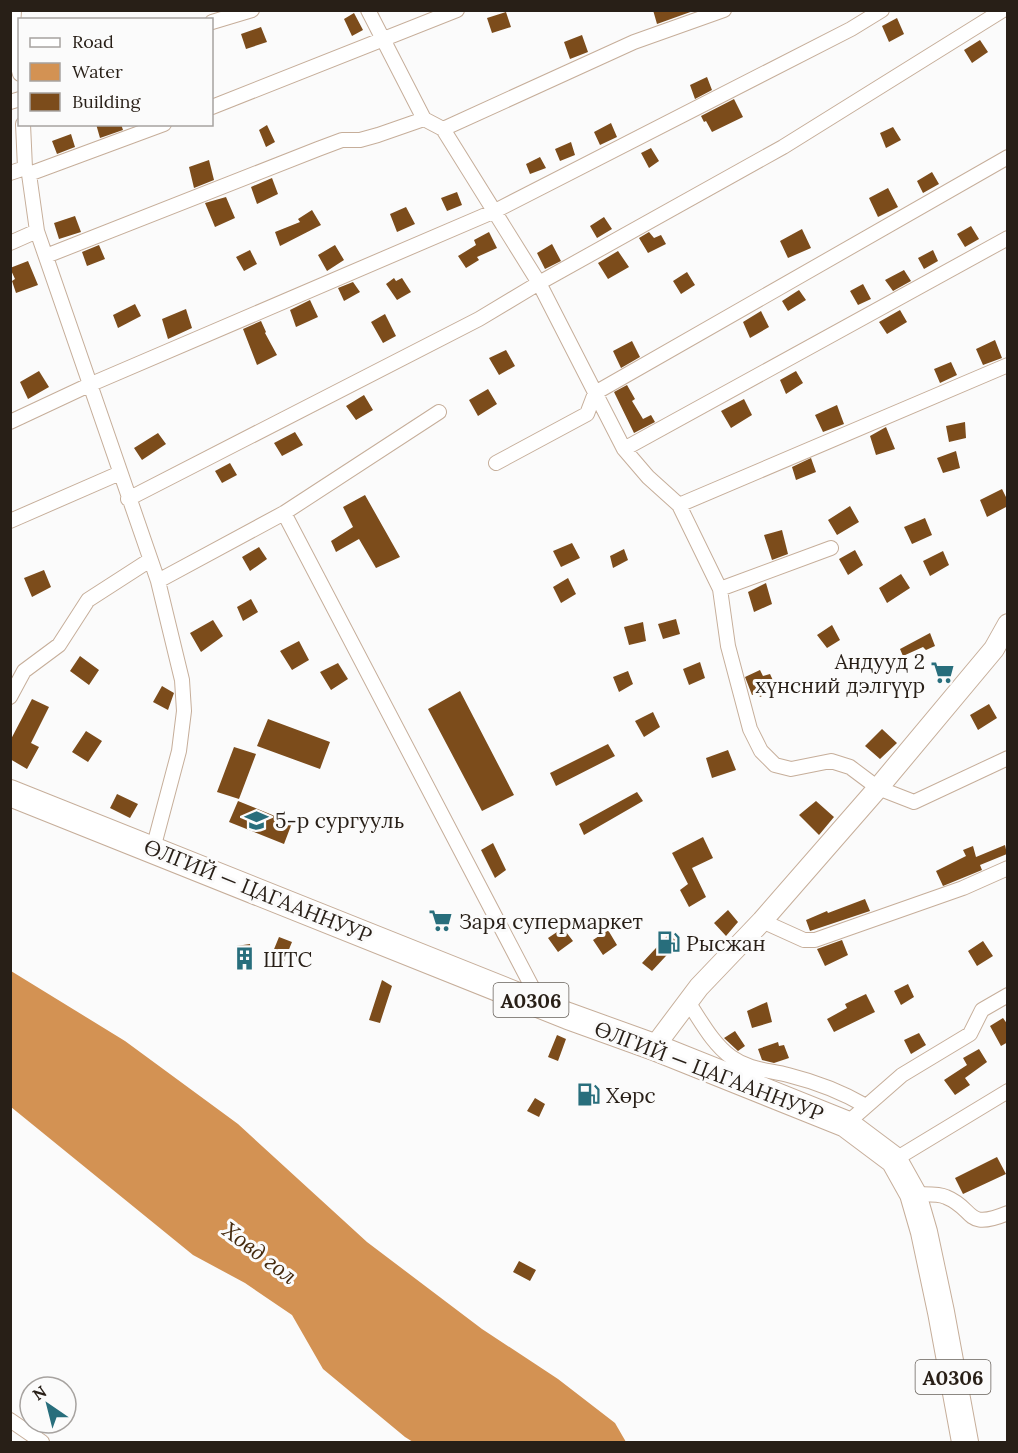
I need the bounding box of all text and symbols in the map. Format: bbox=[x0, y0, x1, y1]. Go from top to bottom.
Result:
legend bbox=[18, 18, 213, 126]
text: Road bbox=[72, 30, 114, 53]
text: Water bbox=[72, 60, 123, 83]
text: Building bbox=[72, 90, 142, 113]
place label: Андууд 2 хүнсний дэлгүүр bbox=[755, 648, 925, 699]
supermarket icon: Андууд 2 хүнсний дэлгүүр bbox=[930, 660, 956, 686]
school or university icon: 5-р сургууль bbox=[244, 807, 270, 833]
place label: 5-р сургууль bbox=[275, 807, 404, 834]
street label: ӨЛГИЙ — ЦАГААННУУР bbox=[140, 833, 376, 949]
supermarket icon: Заря супермаркет bbox=[428, 908, 454, 934]
place label: Заря супермаркет bbox=[459, 908, 643, 935]
fuel station icon: Рысжан bbox=[655, 930, 681, 956]
place label: Рысжан bbox=[686, 930, 766, 957]
building icon: ШТС bbox=[232, 946, 258, 972]
place label: ШТС bbox=[263, 946, 313, 973]
road number: A0306 bbox=[494, 983, 568, 1017]
street label: ӨЛГИЙ — ЦАГААННУУР bbox=[590, 1015, 828, 1127]
fuel station icon: Хөрс bbox=[575, 1082, 601, 1108]
place label: Хөрс bbox=[606, 1082, 656, 1109]
water label: Ховд гол bbox=[217, 1216, 303, 1290]
road number: A0306 bbox=[916, 1360, 990, 1394]
north arrow bbox=[18, 1375, 78, 1435]
text: N bbox=[29, 1381, 50, 1404]

